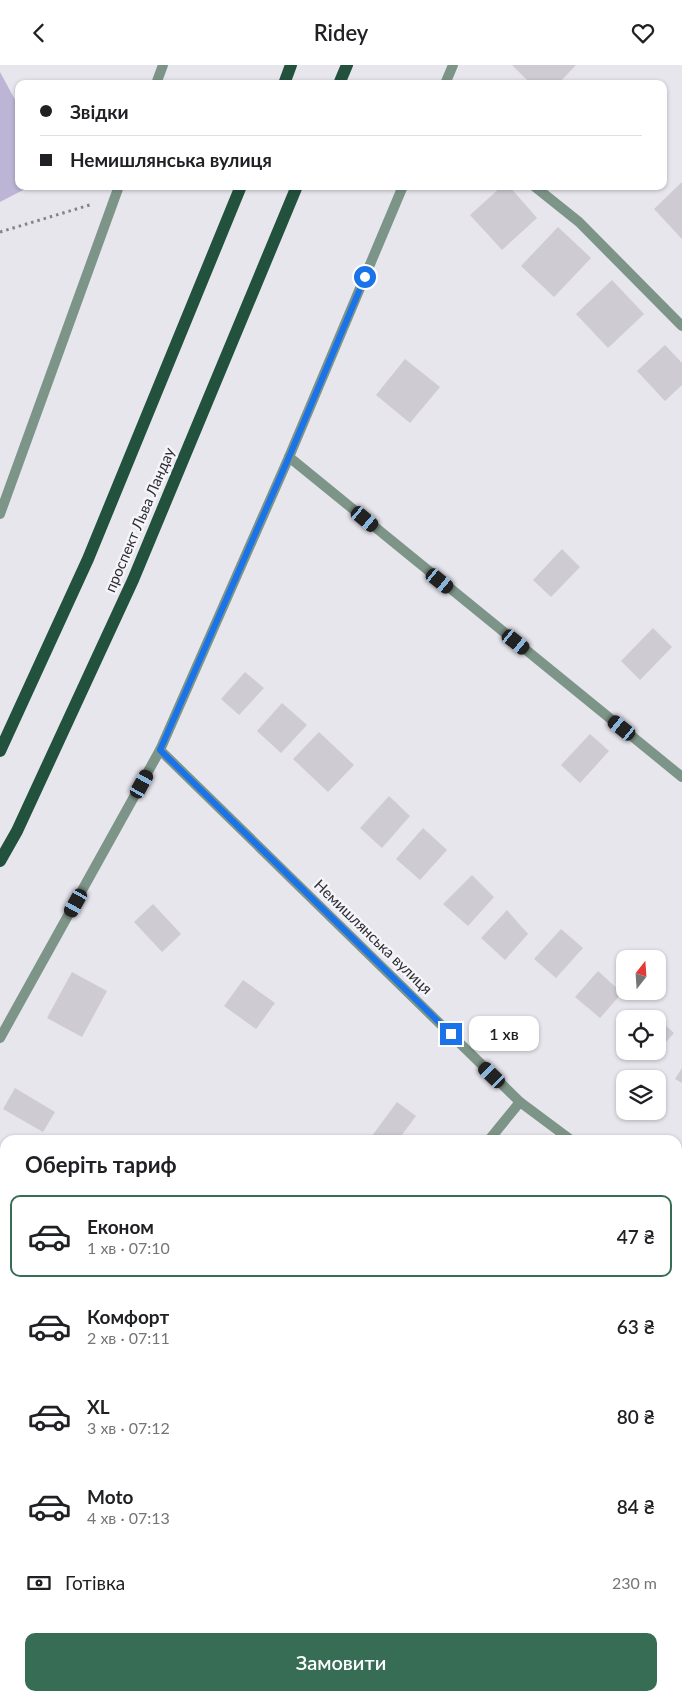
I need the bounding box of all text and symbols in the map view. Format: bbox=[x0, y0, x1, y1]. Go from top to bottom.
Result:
icon: back bbox=[25, 19, 53, 47]
text: Ridey bbox=[314, 19, 368, 46]
icon: heart bbox=[629, 19, 657, 47]
text: Звідки bbox=[70, 100, 129, 123]
text: Немишлянська вулиця bbox=[70, 148, 272, 171]
route start bbox=[354, 266, 376, 288]
street label: проспект Льва Ландау bbox=[100, 444, 178, 595]
car bbox=[348, 504, 381, 534]
car bbox=[423, 566, 456, 596]
car bbox=[499, 627, 532, 657]
car bbox=[605, 713, 638, 743]
car bbox=[128, 767, 155, 801]
street label: Немишлянська вулиця bbox=[311, 875, 436, 997]
car bbox=[62, 886, 89, 920]
north arrow bbox=[616, 950, 666, 1000]
map controls bbox=[616, 950, 666, 1120]
button: locate bbox=[616, 1010, 666, 1060]
callout: 1 хв bbox=[468, 1017, 538, 1051]
route end bbox=[440, 1023, 462, 1045]
text: 1 хв bbox=[489, 1024, 519, 1043]
car bbox=[475, 1059, 508, 1091]
button: layers bbox=[616, 1070, 666, 1120]
text: Оберіть тариф bbox=[25, 1151, 177, 1178]
icon: car bbox=[27, 1214, 72, 1259]
text: Економ bbox=[87, 1215, 154, 1238]
text: 47 ₴ bbox=[617, 1225, 655, 1248]
text: 1 хв · 07:10 bbox=[87, 1238, 170, 1257]
icon: car bbox=[27, 1304, 72, 1349]
text: Комфорт bbox=[87, 1305, 169, 1328]
text: 63 ₴ bbox=[617, 1315, 655, 1338]
text: 2 хв · 07:11 bbox=[87, 1328, 170, 1347]
icon: car bbox=[27, 1394, 72, 1439]
text: XL bbox=[87, 1395, 110, 1418]
text: 80 ₴ bbox=[617, 1405, 655, 1428]
text: 3 хв · 07:12 bbox=[87, 1418, 170, 1437]
icon: car bbox=[27, 1484, 72, 1529]
text: Moto bbox=[87, 1485, 133, 1508]
text: 84 ₴ bbox=[617, 1495, 655, 1518]
text: 4 хв · 07:13 bbox=[87, 1508, 170, 1527]
icon: cash bbox=[25, 1569, 53, 1597]
text: Готівка bbox=[65, 1571, 125, 1594]
text: 230 m bbox=[612, 1573, 657, 1592]
button: Замовити bbox=[25, 1633, 657, 1691]

